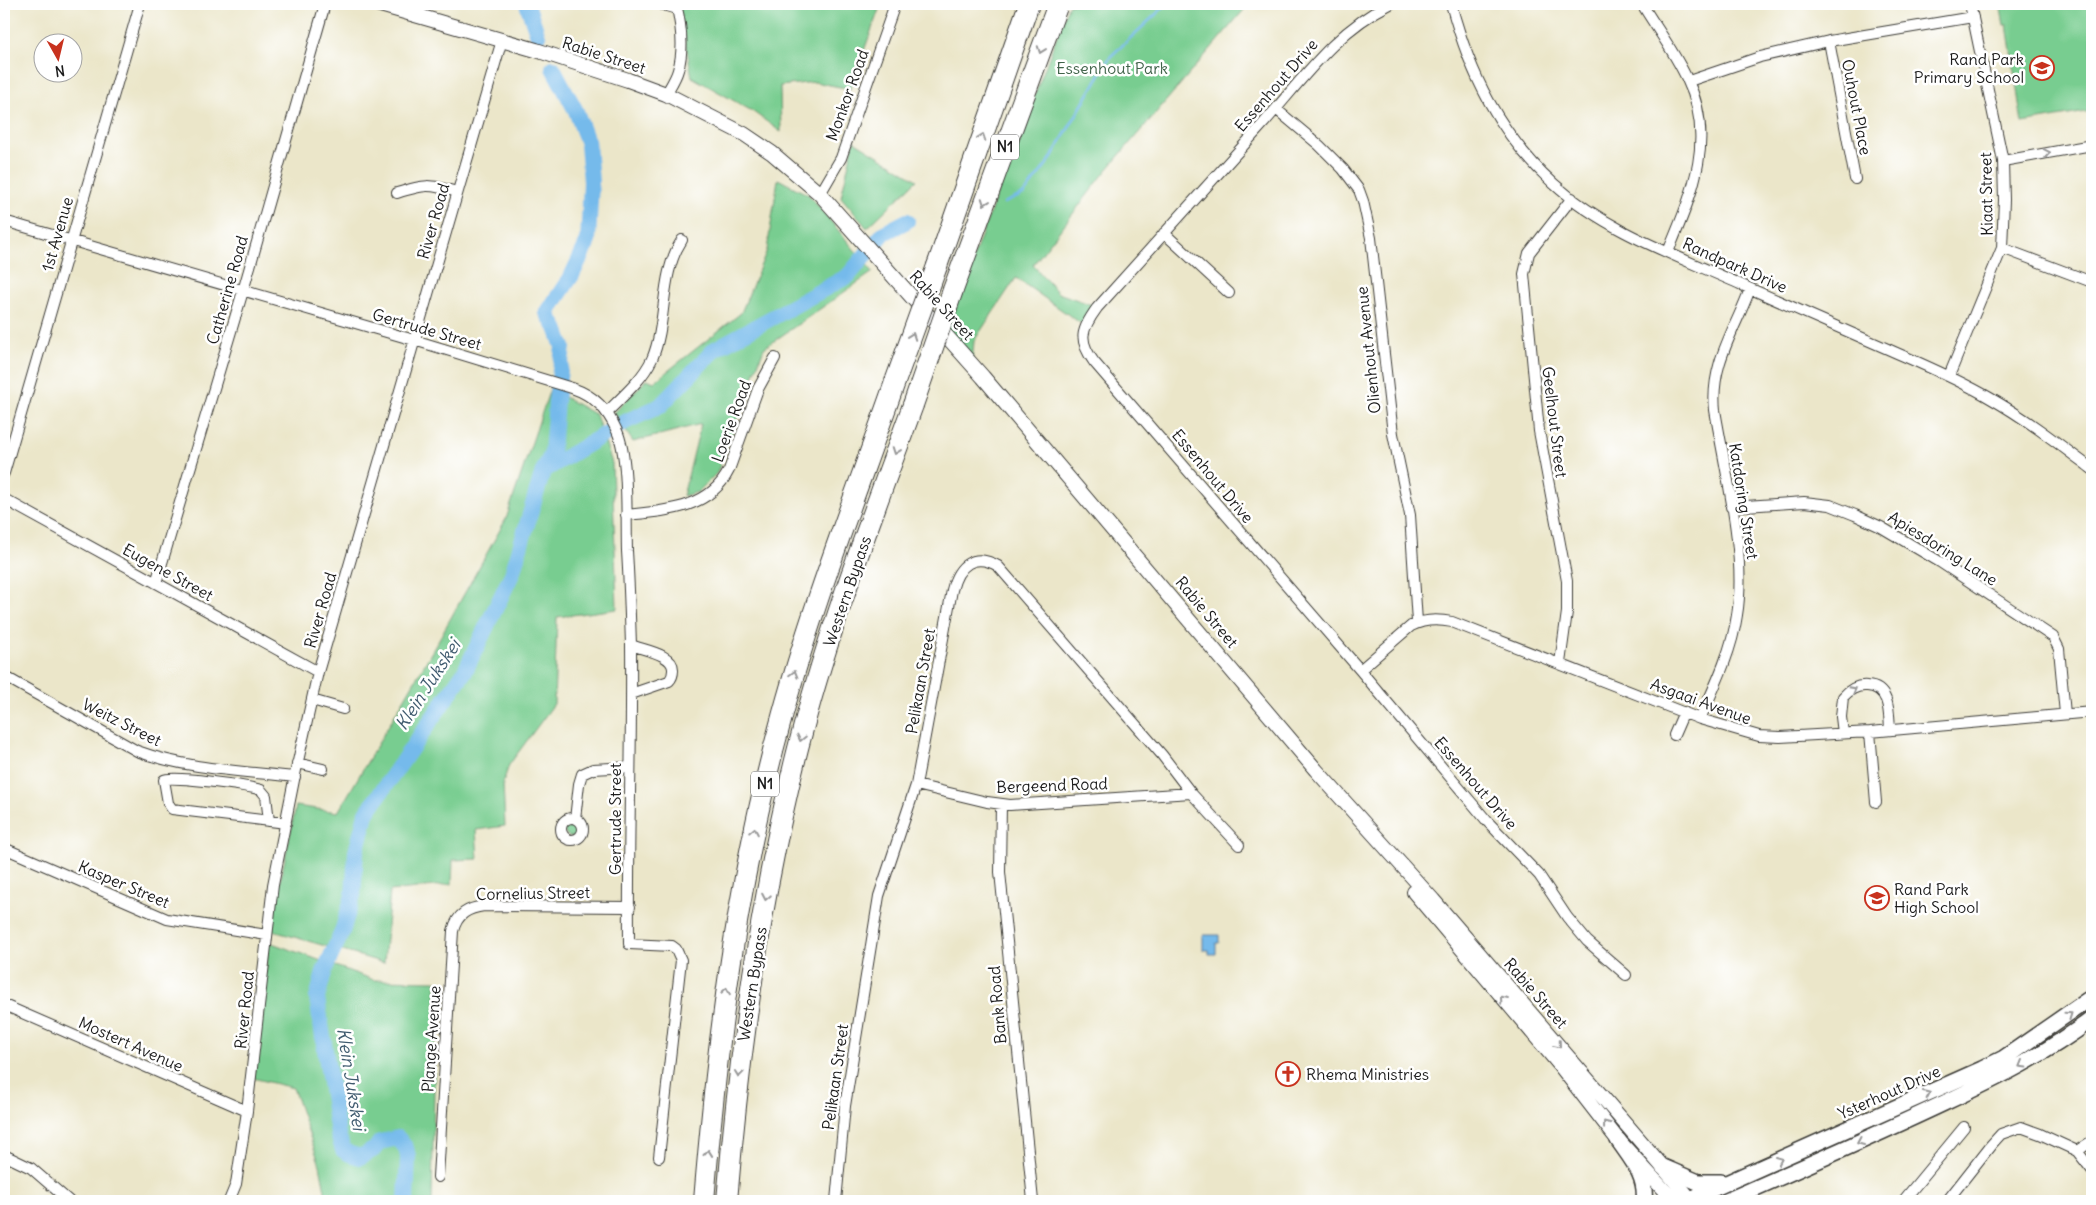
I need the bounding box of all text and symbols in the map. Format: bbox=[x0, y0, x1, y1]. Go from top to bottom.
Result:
north arrow bbox=[32, 32, 82, 82]
street label: Rabie Street bbox=[560, 32, 649, 78]
street label: Essenhout Drive bbox=[1230, 34, 1322, 136]
one-way arrow bbox=[1037, 45, 1047, 53]
street label: Monkor Road bbox=[821, 46, 873, 144]
place label: Rand Park Primary School bbox=[1914, 49, 2024, 87]
school or university icon: Rand Park Primary School bbox=[2029, 55, 2055, 81]
street label: Ouhout Place bbox=[1838, 57, 1876, 157]
park label: Essenhout Park bbox=[1056, 58, 1168, 78]
text: N bbox=[54, 61, 66, 80]
one-way arrow bbox=[976, 133, 986, 142]
road number: N1 bbox=[991, 134, 1019, 160]
one-way arrow bbox=[2043, 148, 2052, 158]
street label: Kiaat Street bbox=[1975, 151, 1997, 236]
street label: River Road bbox=[413, 181, 453, 261]
street label: 1st Avenue bbox=[37, 194, 77, 274]
one-way arrow bbox=[981, 197, 991, 206]
street label: Catherine Road bbox=[202, 233, 252, 347]
street label: Randpark Drive bbox=[1680, 233, 1790, 297]
street label: Rabie Street bbox=[906, 266, 979, 344]
street label: Olienhout Avenue bbox=[1351, 285, 1385, 415]
street label: Gertrude Street bbox=[370, 304, 484, 354]
one-way arrow bbox=[906, 332, 916, 341]
street label: Geelhout Street bbox=[1538, 365, 1572, 479]
street label: Loerie Road bbox=[707, 377, 755, 465]
street label: Essenhout Drive bbox=[1168, 425, 1258, 527]
street label: Katdoring Street bbox=[1725, 441, 1763, 561]
one-way arrow bbox=[892, 446, 902, 455]
street label: Apiesdoring Lane bbox=[1885, 506, 2001, 590]
street label: Western Bypass bbox=[819, 533, 875, 649]
street label: Eugene Street bbox=[119, 539, 217, 605]
street label: River Road bbox=[300, 570, 340, 650]
street label: Rabie Street bbox=[1171, 572, 1243, 652]
street label: Pelikaan Street bbox=[901, 626, 939, 735]
water label: Klein Jukskei bbox=[390, 633, 466, 734]
one-way arrow bbox=[789, 670, 799, 678]
street label: Asgaai Avenue bbox=[1648, 674, 1754, 728]
one-way arrow bbox=[1848, 686, 1857, 696]
street label: Weitz Street bbox=[79, 694, 165, 751]
street label: Essenhout Drive bbox=[1430, 732, 1522, 834]
one-way arrow bbox=[796, 733, 807, 742]
street label: Gertrude Street bbox=[605, 762, 625, 875]
road number: N1 bbox=[751, 772, 779, 796]
street label: Bergeend Road bbox=[996, 773, 1108, 797]
one-way arrow bbox=[749, 827, 759, 836]
street label: Kasper Street bbox=[75, 856, 173, 912]
place label: Rand Park High School bbox=[1894, 879, 1979, 917]
street label: Cornelius Street bbox=[476, 882, 591, 904]
school or university icon: Rand Park High School bbox=[1864, 885, 1890, 911]
one-way arrow bbox=[761, 892, 771, 901]
street label: Western Bypass bbox=[733, 925, 771, 1043]
street label: Rabie Street bbox=[1500, 954, 1572, 1033]
street label: Bank Road bbox=[984, 965, 1010, 1045]
street label: River Road bbox=[230, 970, 258, 1050]
street label: Plange Avenue bbox=[417, 985, 445, 1093]
one-way arrow bbox=[721, 987, 731, 996]
one-way arrow bbox=[1500, 995, 1509, 1004]
street label: Mostert Avenue bbox=[76, 1012, 186, 1076]
one-way arrow bbox=[2063, 1012, 2073, 1021]
street label: Pelikaan Street bbox=[818, 1022, 852, 1131]
water label: Klein Jukskei bbox=[332, 1026, 371, 1134]
one-way arrow bbox=[1553, 1040, 1562, 1049]
one-way arrow bbox=[2018, 1058, 2027, 1068]
church icon: Rhema Ministries bbox=[1275, 1061, 1301, 1087]
street label: Ysterhout Drive bbox=[1835, 1061, 1943, 1123]
place label: Rhema Ministries bbox=[1306, 1064, 1429, 1084]
one-way arrow bbox=[734, 1071, 745, 1079]
one-way arrow bbox=[1922, 1090, 1931, 1101]
one-way arrow bbox=[1604, 1121, 1612, 1130]
one-way arrow bbox=[1856, 1136, 1865, 1147]
one-way arrow bbox=[702, 1148, 713, 1156]
one-way arrow bbox=[1774, 1155, 1783, 1166]

